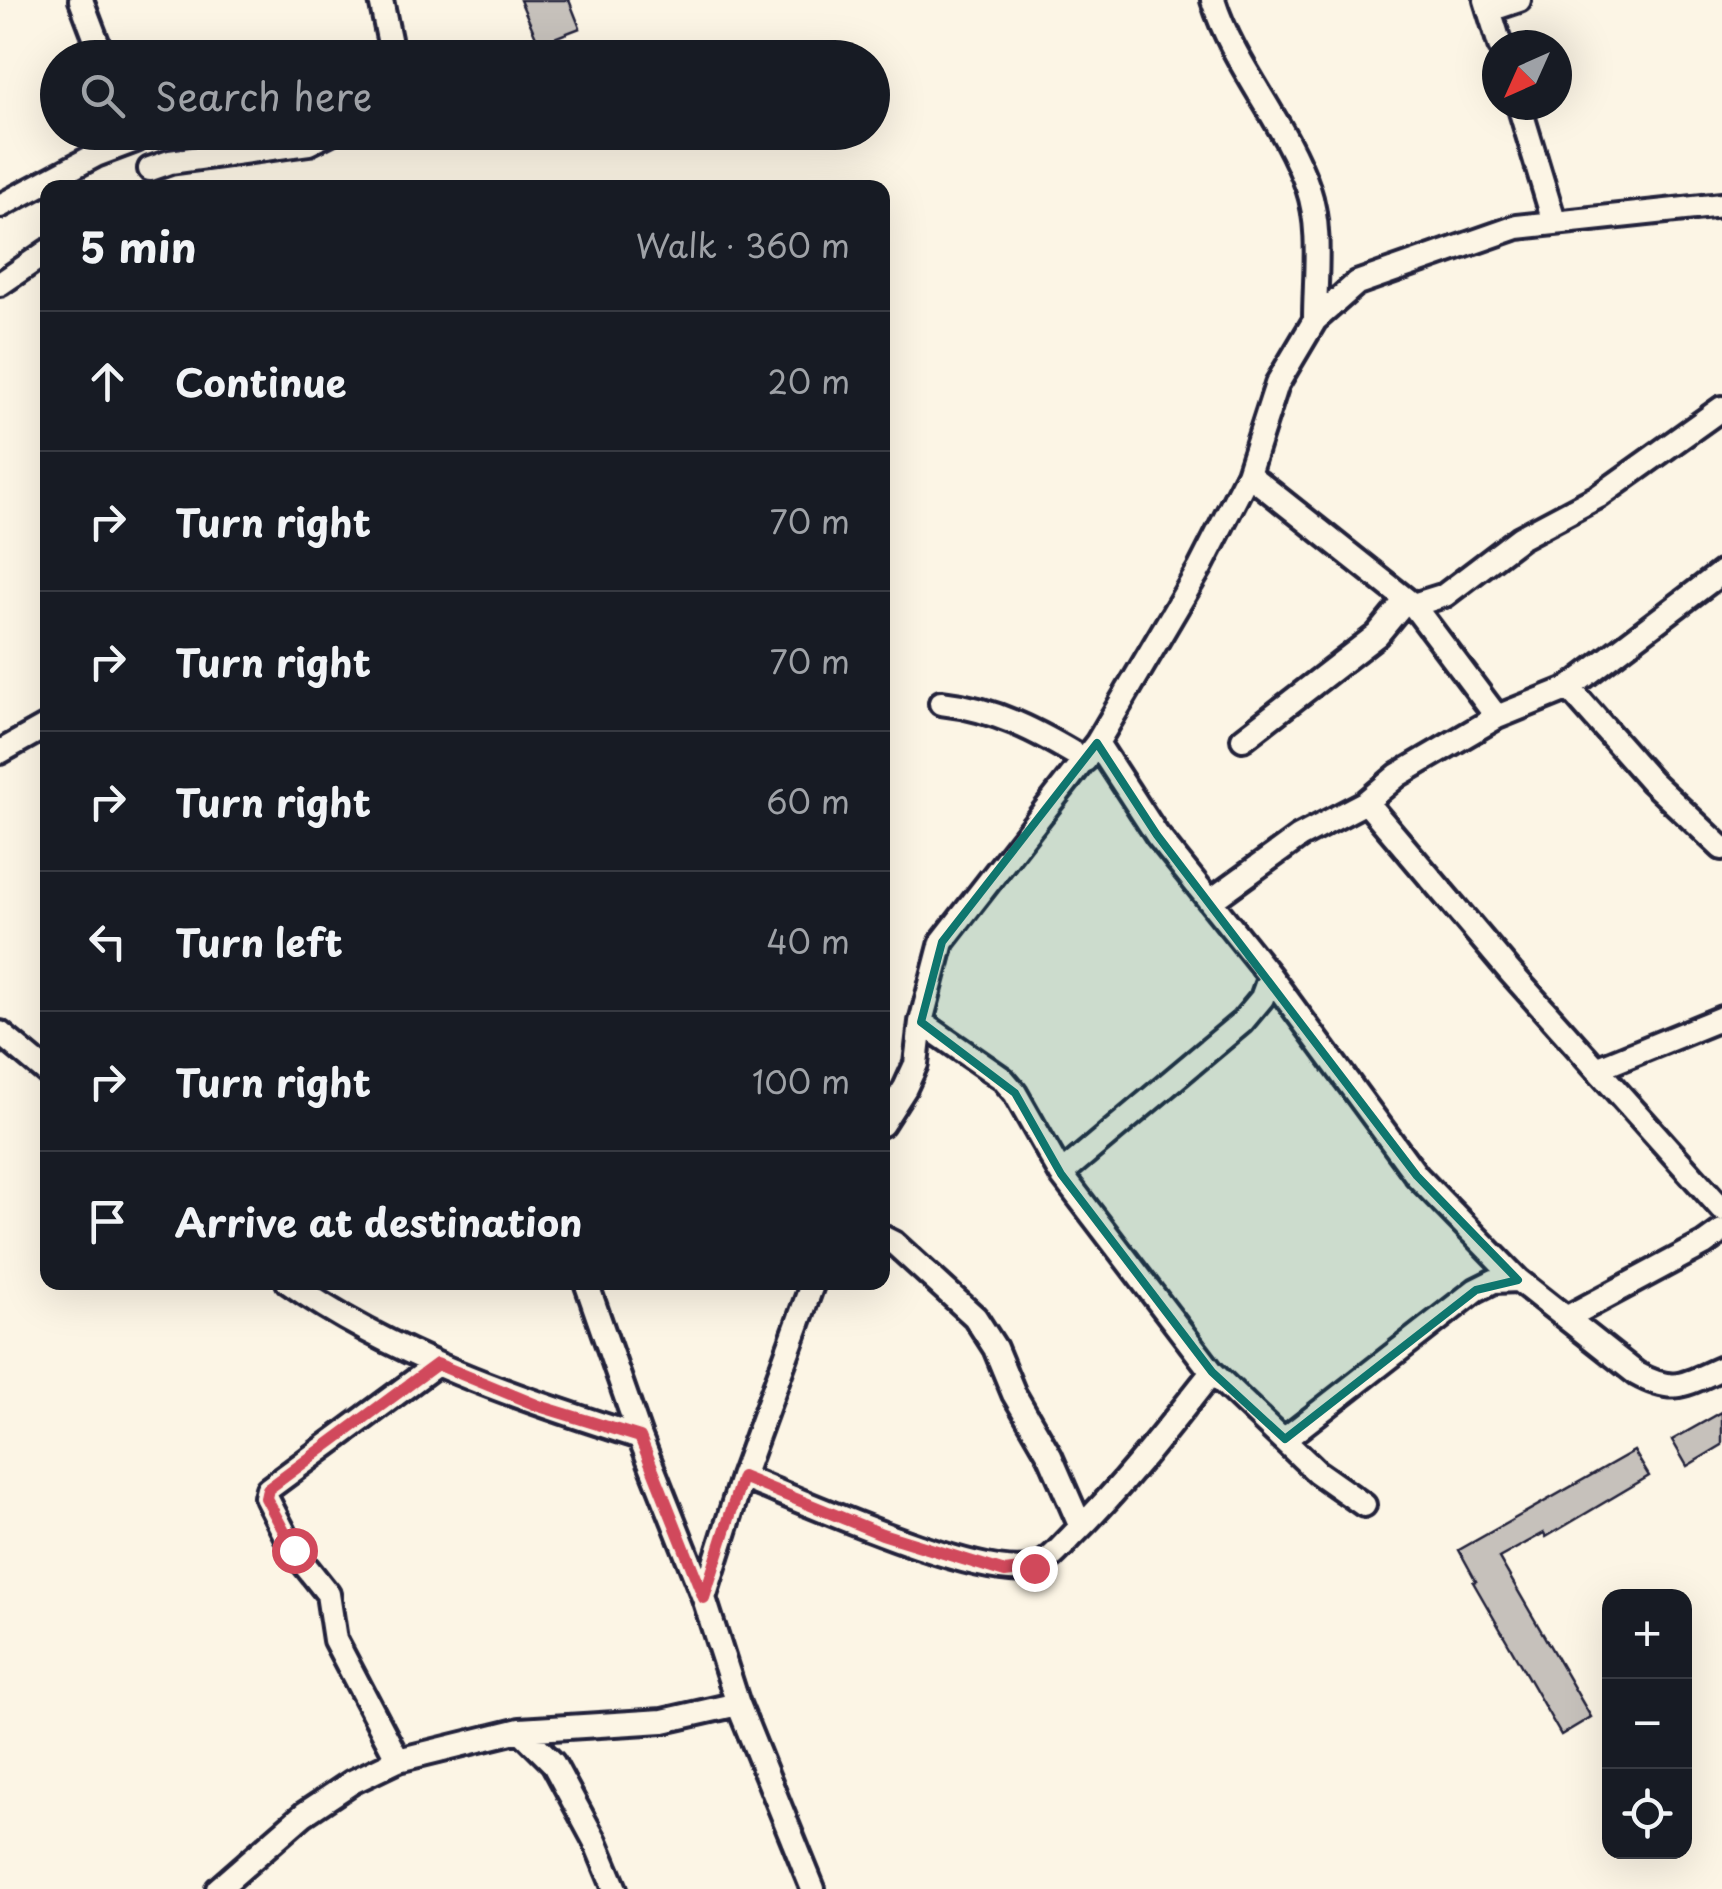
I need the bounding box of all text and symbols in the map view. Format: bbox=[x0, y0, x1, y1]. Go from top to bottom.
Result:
north arrow bbox=[1482, 30, 1572, 120]
search box bbox=[40, 40, 890, 150]
text: Search here bbox=[155, 67, 372, 124]
icon: search bbox=[75, 68, 130, 123]
text: 5 min bbox=[80, 214, 197, 277]
text: Walk · 360 m bbox=[636, 221, 850, 269]
text: Continue bbox=[175, 353, 346, 410]
icon: ahead bbox=[80, 354, 135, 409]
text: 20 m bbox=[768, 357, 850, 405]
text: Turn right bbox=[175, 493, 371, 550]
icon: right bbox=[80, 494, 135, 549]
text: 70 m bbox=[770, 497, 850, 545]
text: Turn right bbox=[175, 633, 371, 690]
icon: right bbox=[80, 634, 135, 689]
text: 70 m bbox=[770, 637, 850, 685]
text: Turn right bbox=[175, 773, 371, 830]
icon: right bbox=[80, 774, 135, 829]
text: 60 m bbox=[766, 777, 850, 825]
text: Turn left bbox=[175, 913, 343, 970]
icon: left bbox=[80, 914, 135, 969]
text: 40 m bbox=[766, 917, 850, 965]
text: Turn right bbox=[175, 1053, 371, 1110]
icon: right bbox=[80, 1054, 135, 1109]
text: 100 m bbox=[752, 1057, 850, 1105]
text: Arrive at destination bbox=[175, 1193, 583, 1250]
icon: arrive bbox=[80, 1194, 135, 1249]
route start bbox=[272, 1528, 318, 1574]
route end bbox=[1012, 1546, 1058, 1592]
map controls bbox=[1602, 1589, 1692, 1859]
button: + bbox=[1602, 1589, 1692, 1679]
button: − bbox=[1602, 1679, 1692, 1769]
button: locate bbox=[1602, 1769, 1692, 1859]

